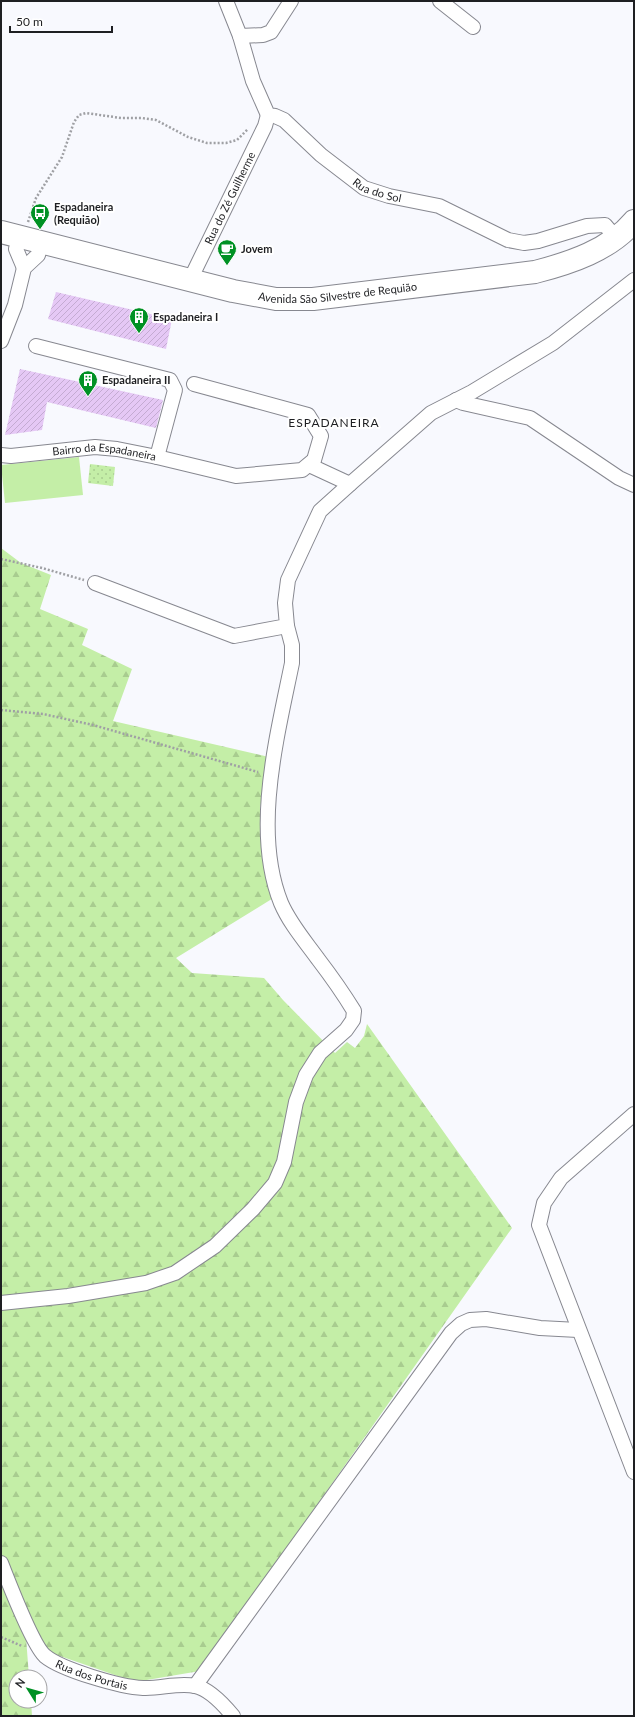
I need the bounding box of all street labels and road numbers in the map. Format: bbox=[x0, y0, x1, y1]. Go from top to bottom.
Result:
street label: Rua do Zé Guilherme bbox=[201, 149, 258, 246]
street label: Rua do Sol bbox=[351, 175, 403, 204]
street label: Avenida São Silvestre de Requião bbox=[257, 279, 418, 305]
street label: Bairro da Espadaneira bbox=[52, 440, 157, 463]
street label: Rua dos Portais bbox=[54, 1657, 129, 1692]

